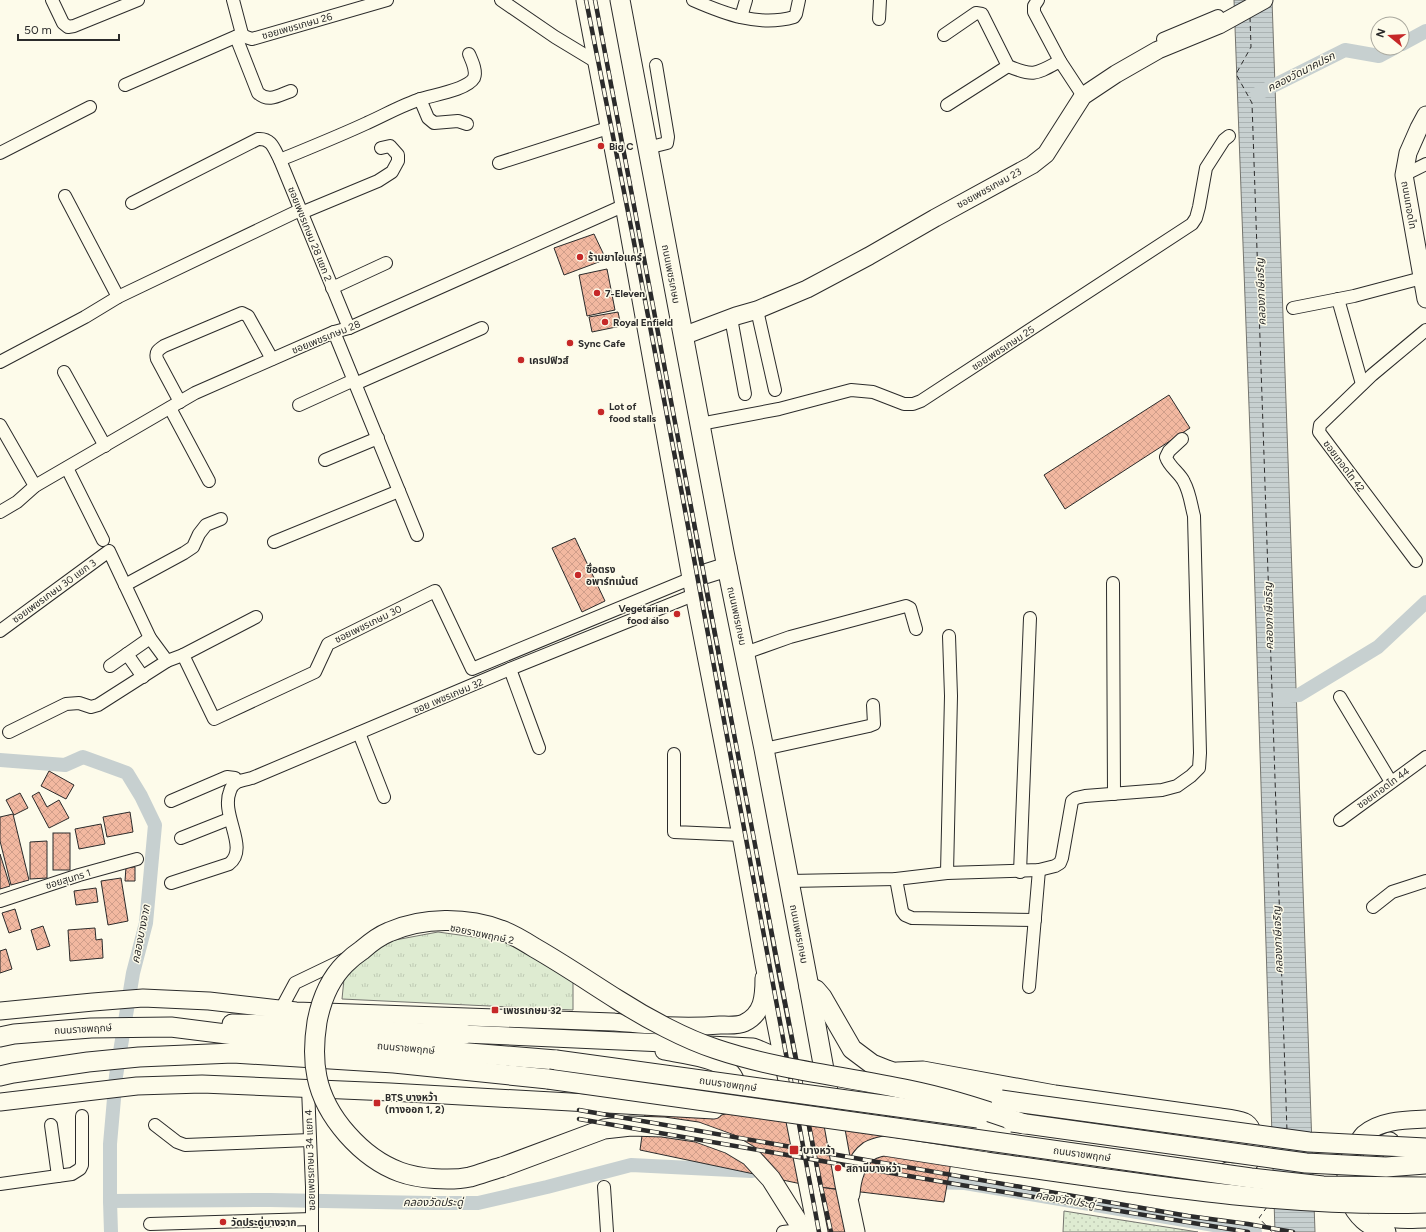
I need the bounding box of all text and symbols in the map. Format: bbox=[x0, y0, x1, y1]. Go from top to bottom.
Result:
street label: ซอยเพชรเกษม 26 bbox=[260, 10, 334, 42]
scale bar bbox=[18, 16, 119, 42]
north arrow bbox=[1370, 16, 1410, 56]
text: 50 m bbox=[24, 23, 52, 37]
text: N bbox=[1373, 27, 1388, 39]
water label: คลองวัดนาคปรก bbox=[1265, 49, 1337, 95]
place label: Big C bbox=[609, 140, 633, 153]
marker: Big C bbox=[596, 141, 606, 151]
street label: ซอยเพชรเกษม 23 bbox=[954, 165, 1024, 211]
street label: ถนนเทอดไท bbox=[1398, 180, 1420, 230]
street label: ซอยเพชรเกษม 28 แยก 2 bbox=[285, 185, 335, 283]
street label: ถนนเพชรเกษม bbox=[659, 243, 683, 305]
place label: ร้านยาไอแคร์ bbox=[588, 251, 642, 264]
marker: ร้านยาไอแคร์ bbox=[575, 252, 585, 262]
water label: คลองภาษีเจริญ bbox=[1253, 257, 1269, 326]
place label: 7-Eleven bbox=[605, 287, 645, 300]
marker: 7-Eleven bbox=[592, 288, 602, 298]
place label: Royal Enfield bbox=[613, 316, 673, 329]
street label: ซอยเพชรเกษม 28 bbox=[290, 317, 362, 357]
marker: Royal Enfield bbox=[600, 317, 610, 327]
street label: ซอยเพชรเกษม 25 bbox=[969, 323, 1037, 373]
place label: Sync Cafe bbox=[578, 337, 626, 350]
marker: Sync Cafe bbox=[565, 338, 575, 348]
place label: เครปฟิวส์ bbox=[529, 354, 569, 367]
marker: เครปฟิวส์ bbox=[516, 355, 526, 365]
place label: Lot of food stalls bbox=[609, 400, 657, 425]
marker: Lot of food stalls bbox=[596, 407, 606, 417]
street label: ซอยเทอดไท 42 bbox=[1320, 437, 1368, 495]
street label: ซอยเพชรเกษม 30 แยก 3 bbox=[9, 556, 99, 626]
place label: ซื่อตรง อพาร์ทเม้นต์ bbox=[586, 562, 638, 588]
marker: ซื่อตรง อพาร์ทเม้นต์ bbox=[573, 570, 583, 580]
water label: คลองภาษีเจริญ bbox=[1262, 581, 1276, 650]
street label: ถนนเพชรเกษม bbox=[724, 585, 750, 647]
street label: ซอยเพชรเกษม 30 bbox=[332, 602, 404, 646]
place label: Vegetarian food also bbox=[618, 602, 669, 627]
marker: Vegetarian food also bbox=[672, 609, 682, 619]
street label: ซอย เพชรเกษม 32 bbox=[411, 675, 485, 717]
street label: ซอยเทอดไท 44 bbox=[1354, 764, 1412, 812]
street label: ซอยสุนทร 1 bbox=[44, 866, 92, 892]
water label: คลองบางจาก bbox=[129, 903, 153, 964]
street label: ถนนเพชรเกษม bbox=[787, 903, 811, 965]
water label: คลองภาษีเจริญ bbox=[1270, 905, 1286, 974]
street label: ซอยราชพฤกษ์ 2 bbox=[449, 921, 515, 947]
place label: เพชรเกษม 32 bbox=[503, 1004, 562, 1017]
marker: เพชรเกษม 32 bbox=[490, 1005, 500, 1015]
street label: ถนนราชพฤกษ์ bbox=[54, 1021, 113, 1037]
street label: ถนนราชพฤกษ์ bbox=[376, 1039, 436, 1057]
street label: ถนนราชพฤกษ์ bbox=[698, 1074, 758, 1095]
place label: BTS บางหว้า (ทางออก 1, 2) bbox=[385, 1091, 445, 1116]
marker: BTS บางหว้า (ทางออก 1, 2) bbox=[372, 1098, 382, 1108]
street label: ซอยเพชรเกษม 34 แยก 4 bbox=[302, 1109, 318, 1211]
marker: บางหว้า bbox=[788, 1144, 800, 1156]
place label: บางหว้า bbox=[803, 1144, 835, 1157]
street label: ถนนราชพฤกษ์ bbox=[1052, 1144, 1112, 1165]
place label: สถานีบางหว้า bbox=[846, 1162, 901, 1175]
marker: สถานีบางหว้า bbox=[833, 1163, 843, 1173]
water label: คลองวัดประดู่ bbox=[1034, 1188, 1098, 1212]
water label: คลองวัดประดู่ bbox=[403, 1196, 465, 1209]
place label: วัดประดู่บางจาก bbox=[231, 1216, 297, 1229]
marker: วัดประดู่บางจาก bbox=[218, 1217, 228, 1227]

